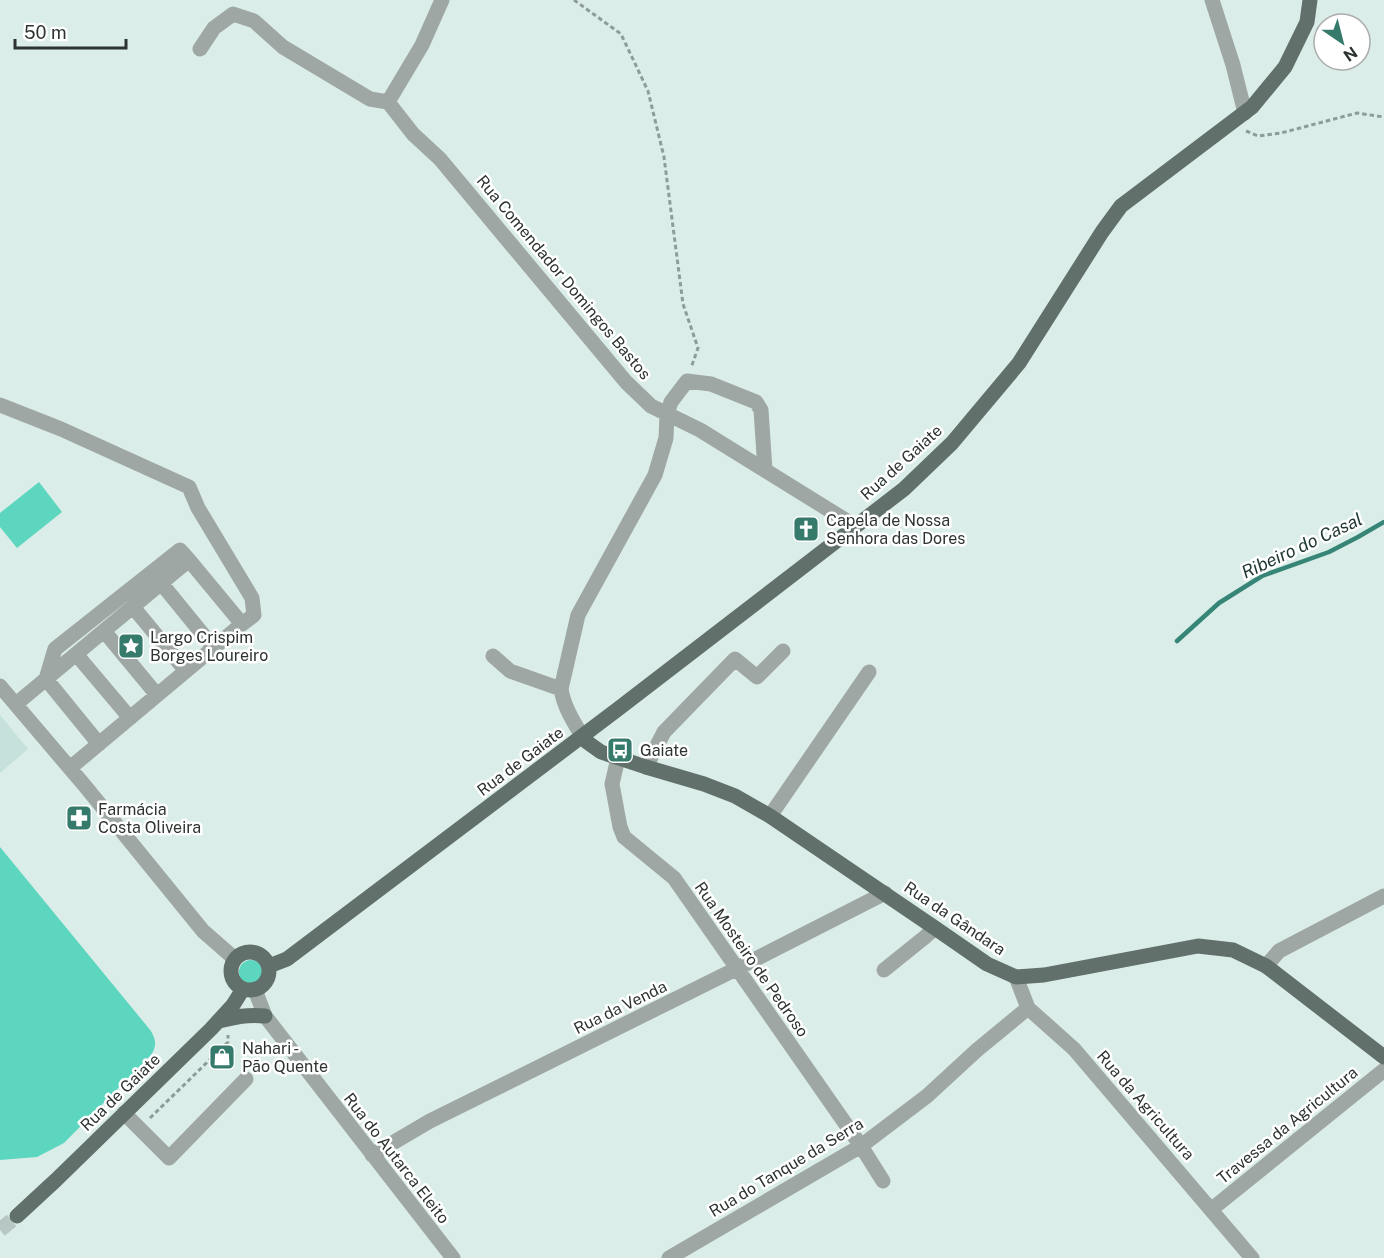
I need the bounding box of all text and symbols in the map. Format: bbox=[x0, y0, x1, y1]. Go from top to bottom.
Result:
scale bar bbox=[15, 12, 126, 50]
north arrow bbox=[1312, 12, 1372, 72]
text: 50 m bbox=[24, 22, 67, 43]
text: N bbox=[1340, 43, 1361, 65]
street label: Rua Comendador Domingos Bastos bbox=[473, 171, 655, 383]
street label: Rua de Gaiate bbox=[857, 421, 946, 504]
water label: Ribeiro do Casal bbox=[1238, 508, 1365, 583]
place label: Capela de Nossa Senhora das Dores bbox=[826, 511, 965, 548]
church icon: Capela de Nossa Senhora das Dores bbox=[791, 514, 821, 544]
place label: Largo Crispim Borges Loureiro bbox=[150, 628, 268, 665]
place icon: Largo Crispim Borges Loureiro bbox=[116, 631, 146, 661]
street label: Rua de Gaiate bbox=[473, 723, 567, 800]
bus stop icon: Gaiate bbox=[605, 735, 635, 765]
place label: Gaiate bbox=[640, 741, 688, 760]
place label: Farmácia Costa Oliveira bbox=[98, 800, 201, 837]
pharmacy icon: Farmácia Costa Oliveira bbox=[64, 803, 94, 833]
street label: Rua Mosteiro de Pedroso bbox=[691, 878, 812, 1041]
street label: Rua da Gândara bbox=[901, 878, 1009, 959]
street label: Rua da Venda bbox=[571, 977, 670, 1038]
place label: Nahari - Pão Quente bbox=[242, 1039, 328, 1076]
shop icon: Nahari - Pão Quente bbox=[207, 1042, 237, 1072]
street label: Rua da Agricultura bbox=[1093, 1047, 1198, 1164]
street label: Rua de Gaiate bbox=[77, 1050, 164, 1135]
street label: Travessa da Agricultura bbox=[1213, 1063, 1361, 1188]
street label: Rua do Autarca Eleito bbox=[340, 1089, 453, 1227]
street label: Rua do Tanque da Serra bbox=[706, 1114, 867, 1221]

